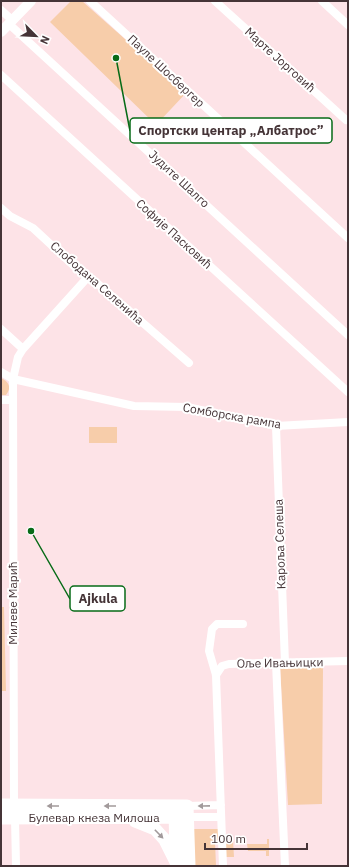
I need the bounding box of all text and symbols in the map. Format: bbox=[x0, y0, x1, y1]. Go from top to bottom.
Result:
north arrow bbox=[16, 16, 56, 56]
street label: Марте Јорговић bbox=[242, 24, 319, 95]
street label: Пауле Шосбергер bbox=[125, 31, 208, 110]
text: N bbox=[37, 34, 53, 47]
callout: Спортски центар „Албатрос” bbox=[130, 118, 332, 143]
text: Спортски центар „Албатрос” bbox=[138, 122, 324, 139]
street label: Јудите Шалго bbox=[146, 147, 213, 211]
street label: Софије Пасковић bbox=[133, 196, 215, 272]
street label: Слободана Селенића bbox=[47, 238, 148, 328]
street label: Сомборска рампа bbox=[182, 399, 283, 432]
street label: Кароља Селеша bbox=[270, 498, 289, 589]
street label: Милеве Марић bbox=[5, 561, 20, 645]
callout: Ajkula bbox=[70, 586, 125, 611]
text: Ajkula bbox=[78, 590, 118, 607]
street label: Оље Ивањицки bbox=[236, 654, 324, 671]
one-way arrow bbox=[46, 803, 59, 809]
one-way arrow bbox=[103, 803, 116, 809]
one-way arrow bbox=[197, 803, 210, 809]
street label: Булевар кнеза Милоша bbox=[28, 810, 160, 825]
scale bar bbox=[205, 825, 307, 851]
one-way arrow bbox=[154, 829, 164, 839]
text: 100 m bbox=[211, 831, 246, 846]

